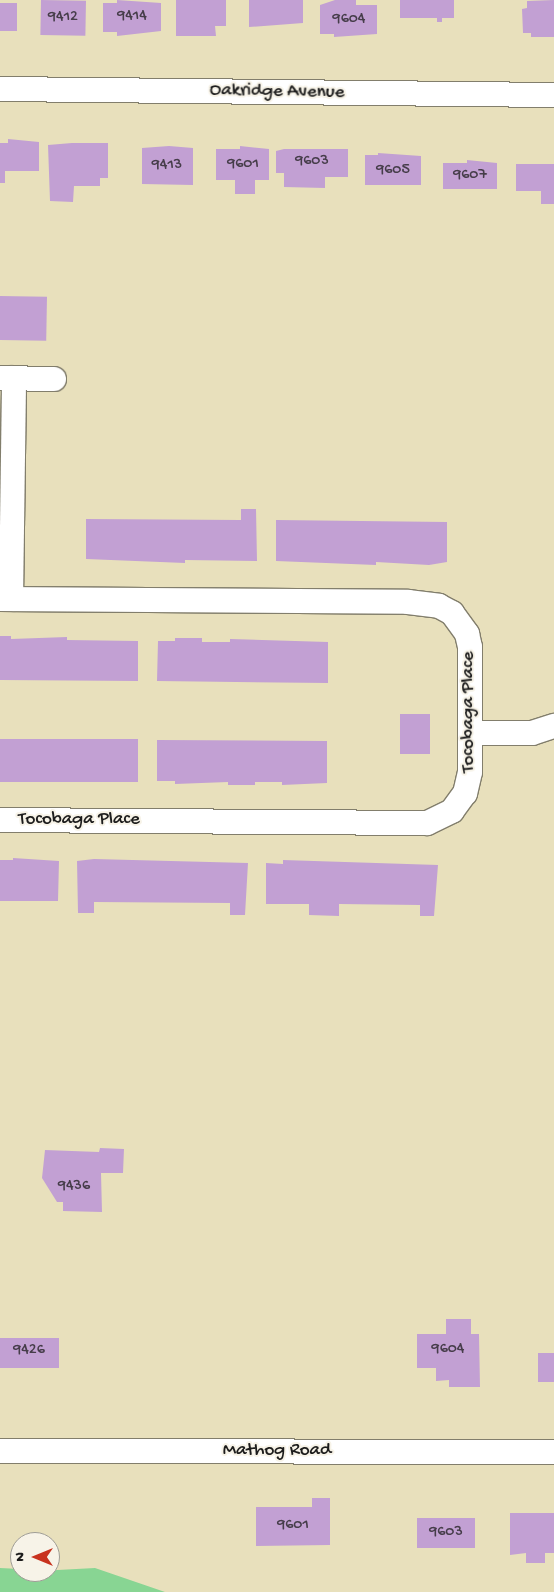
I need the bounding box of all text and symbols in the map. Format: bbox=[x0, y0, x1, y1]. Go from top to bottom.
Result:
house number: 9414 bbox=[117, 7, 147, 27]
house number: 9412 bbox=[48, 8, 78, 28]
house number: 9604 bbox=[333, 10, 365, 30]
street label: Oakridge Avenue bbox=[209, 79, 345, 105]
house number: 9603 bbox=[295, 152, 329, 172]
house number: 9601 bbox=[227, 155, 259, 175]
house number: 9413 bbox=[152, 156, 182, 176]
house number: 9605 bbox=[376, 161, 410, 181]
house number: 9607 bbox=[453, 166, 487, 186]
street label: Tocobaga Place bbox=[458, 651, 480, 773]
street label: Tocobaga Place bbox=[18, 809, 140, 831]
house number: 9436 bbox=[58, 1177, 90, 1197]
house number: 9604 bbox=[432, 1340, 464, 1360]
house number: 9426 bbox=[13, 1341, 45, 1361]
street label: Mathog Road bbox=[223, 1440, 331, 1462]
house number: 9601 bbox=[277, 1516, 309, 1536]
house number: 9603 bbox=[429, 1523, 463, 1543]
north arrow bbox=[10, 1532, 60, 1582]
text: N bbox=[12, 1552, 29, 1562]

